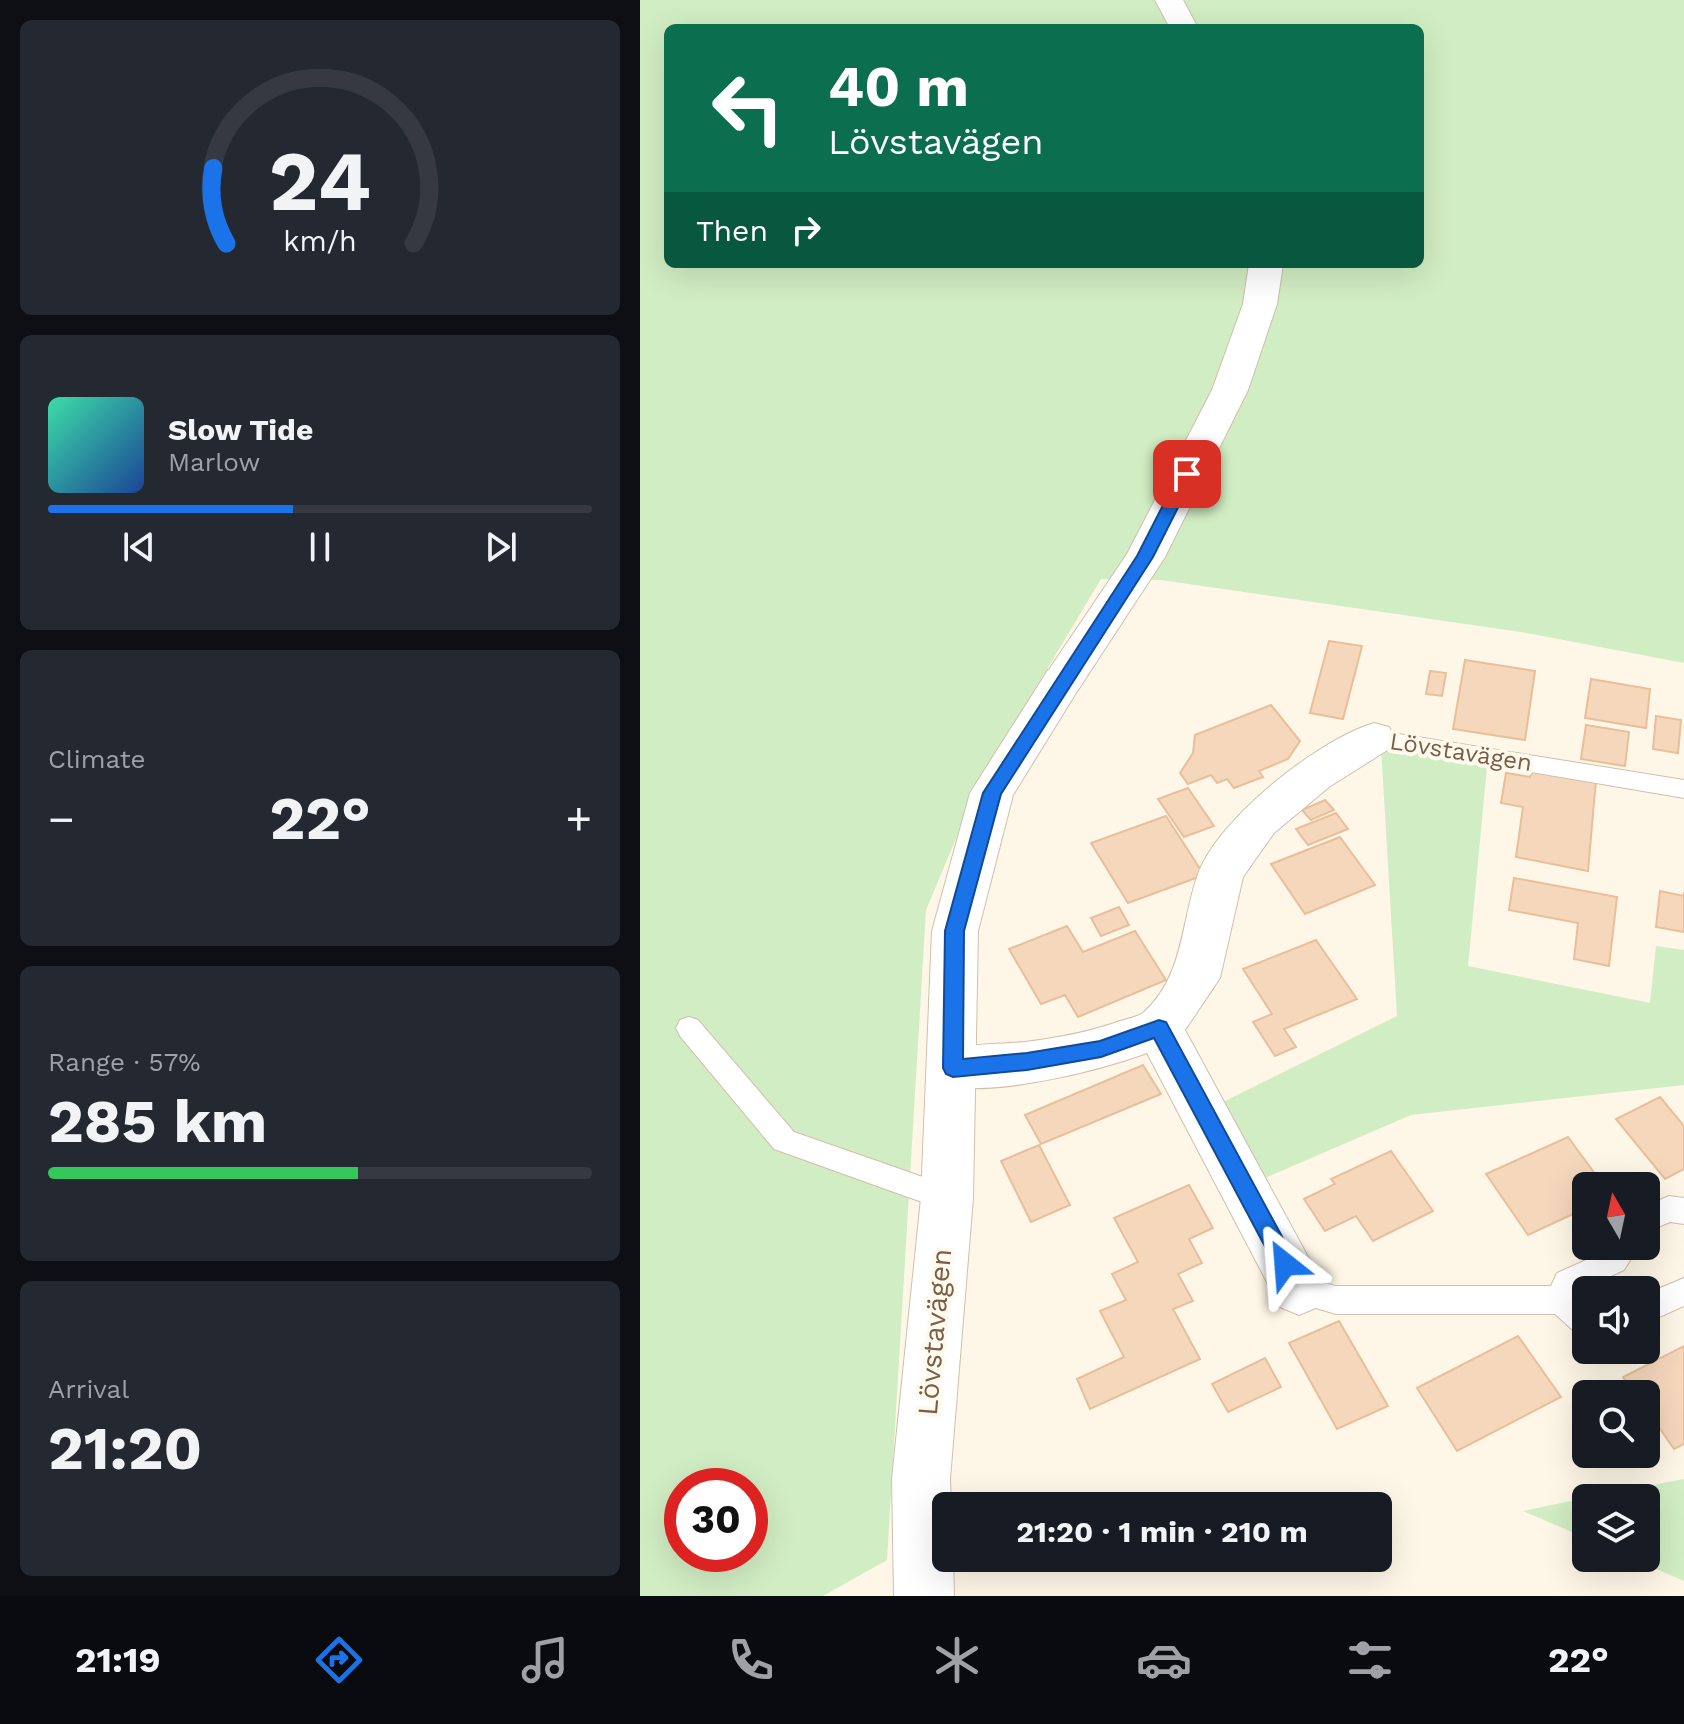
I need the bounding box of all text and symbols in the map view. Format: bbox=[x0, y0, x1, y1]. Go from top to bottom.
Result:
text: 40 m bbox=[828, 54, 969, 120]
icon: left bbox=[696, 56, 800, 160]
text: Lövstavägen bbox=[828, 121, 1044, 163]
text: 24 bbox=[269, 132, 371, 229]
icon: right bbox=[784, 208, 828, 252]
text: Then bbox=[696, 213, 768, 248]
text: km/h bbox=[283, 224, 357, 258]
text: Slow Tide bbox=[168, 412, 313, 447]
pin bbox=[1153, 440, 1221, 508]
text: Marlow bbox=[168, 447, 260, 477]
icon: arrive bbox=[1165, 452, 1209, 496]
icon: previous bbox=[117, 525, 161, 569]
icon: pause bbox=[298, 525, 342, 569]
icon: next bbox=[479, 525, 523, 569]
street label: Lövstavägen bbox=[1388, 727, 1534, 777]
text: Climate bbox=[48, 744, 146, 774]
text: 22° bbox=[269, 783, 371, 854]
text: − bbox=[48, 793, 75, 845]
text: + bbox=[565, 793, 592, 845]
text: Range · 57% bbox=[48, 1047, 201, 1077]
text: 285 km bbox=[48, 1086, 267, 1157]
north arrow bbox=[1572, 1172, 1660, 1260]
map controls bbox=[1572, 1172, 1660, 1572]
position arrow bbox=[1243, 1222, 1327, 1306]
street label: Lövstavägen bbox=[911, 1247, 958, 1417]
button: sound bbox=[1572, 1276, 1660, 1364]
text: Arrival bbox=[48, 1374, 129, 1404]
button: search bbox=[1572, 1380, 1660, 1468]
text: 21:20 bbox=[48, 1413, 202, 1484]
speed limit sign: 30 bbox=[664, 1468, 768, 1572]
button: layers bbox=[1572, 1484, 1660, 1572]
text: 21:20 · 1 min · 210 m bbox=[1016, 1514, 1308, 1549]
icon: directions bbox=[311, 1632, 367, 1688]
icon: music bbox=[517, 1632, 573, 1688]
icon: phone bbox=[723, 1632, 779, 1688]
icon: climate bbox=[929, 1632, 985, 1688]
icon: car bbox=[1136, 1632, 1192, 1688]
icon: filters bbox=[1342, 1632, 1398, 1688]
text: 21:19 bbox=[75, 1639, 161, 1681]
text: 22° bbox=[1548, 1639, 1609, 1681]

